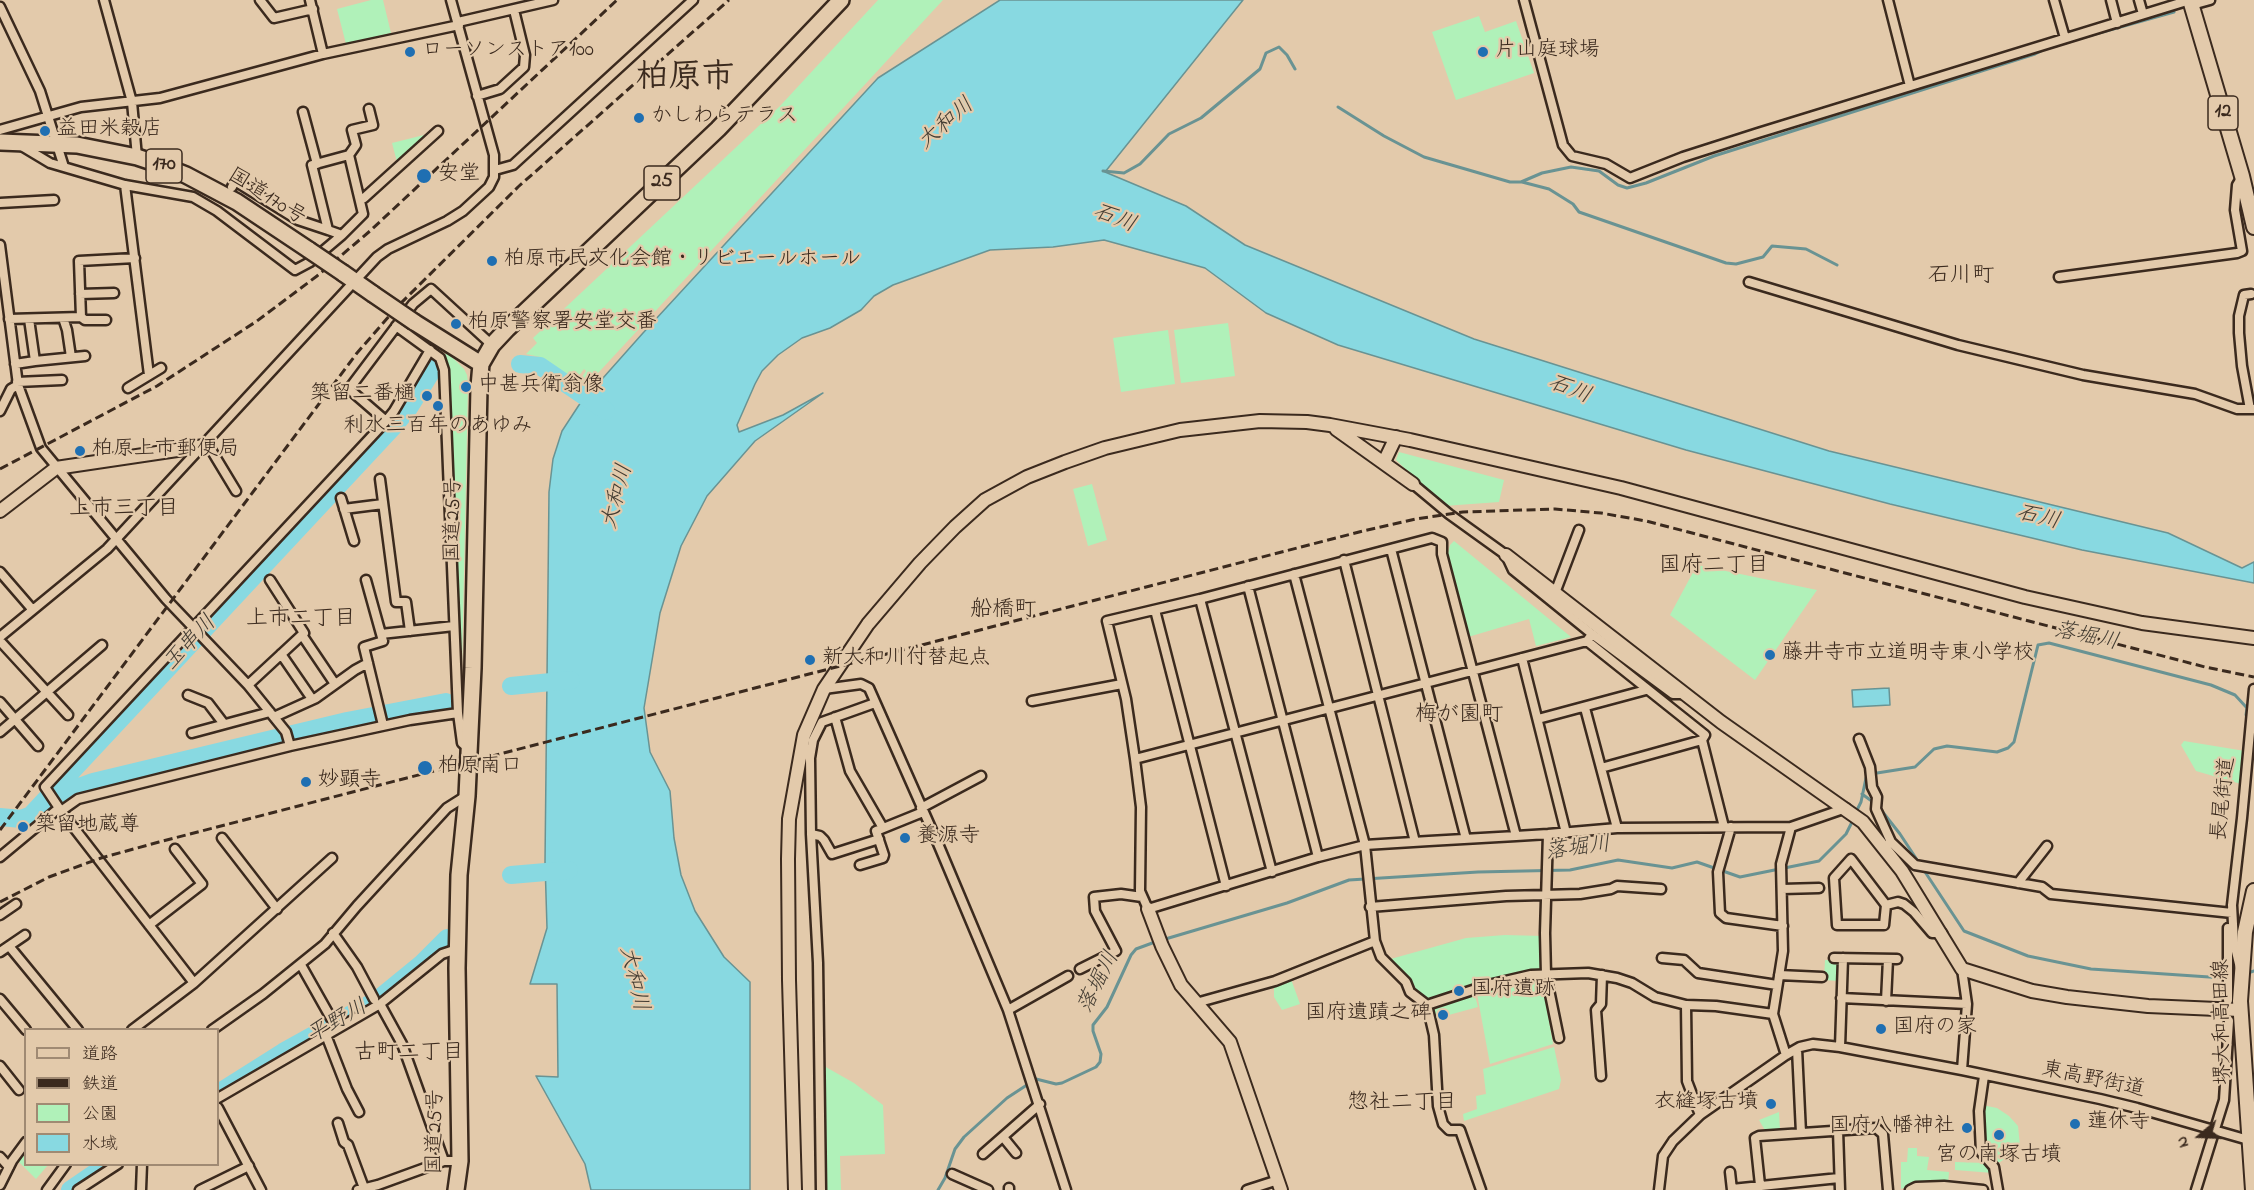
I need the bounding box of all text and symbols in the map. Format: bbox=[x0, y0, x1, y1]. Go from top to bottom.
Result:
place label: ローソンストア100 bbox=[422, 39, 594, 65]
place label: 片山庭球場 bbox=[1495, 39, 1600, 65]
marker: ローソンストア100 bbox=[403, 45, 417, 59]
marker: 片山庭球場 bbox=[1476, 45, 1490, 59]
district label: 柏原市 bbox=[636, 61, 734, 101]
water label: 大和川 bbox=[913, 93, 981, 157]
road number: 12 bbox=[2208, 96, 2238, 130]
place label: かしわらテラス bbox=[651, 105, 798, 131]
marker: かしわらテラス bbox=[632, 111, 646, 125]
place label: 益田米穀店 bbox=[57, 118, 162, 144]
marker: 益田米穀店 bbox=[38, 124, 52, 138]
road number: 170 bbox=[146, 149, 182, 183]
place label: 安堂 bbox=[438, 163, 480, 189]
street label: 国道170号 bbox=[222, 164, 310, 232]
road number: 25 bbox=[644, 166, 680, 200]
marker: 安堂 bbox=[415, 167, 433, 185]
water label: 石川 bbox=[1089, 200, 1139, 240]
place label: 柏原市民文化会館・リビエールホール bbox=[504, 248, 861, 274]
marker: 柏原市民文化会館・リビエールホール bbox=[485, 254, 499, 268]
district label: 石川町 bbox=[1928, 264, 1994, 290]
place label: 柏原警察署安堂交番 bbox=[468, 311, 657, 337]
marker: 柏原警察署安堂交番 bbox=[449, 317, 463, 331]
water label: 石川 bbox=[1544, 371, 1594, 411]
place label: 中甚兵衛翁像 bbox=[478, 374, 604, 400]
marker: 中甚兵衛翁像 bbox=[459, 380, 473, 394]
place label: 築留二番樋 bbox=[310, 383, 415, 409]
marker: 築留二番樋 bbox=[420, 389, 434, 403]
marker: 利水三百年のあゆみ bbox=[431, 399, 445, 413]
place label: 利水三百年のあゆみ bbox=[344, 415, 532, 441]
place label: 柏原上市郵便局 bbox=[92, 438, 239, 464]
marker: 柏原上市郵便局 bbox=[73, 444, 87, 458]
water label: 大和川 bbox=[598, 462, 640, 532]
street label: 国道25号 bbox=[442, 477, 468, 563]
district label: 上市三丁目 bbox=[69, 497, 179, 523]
water label: 石川 bbox=[2013, 501, 2063, 537]
district label: 国府二丁目 bbox=[1659, 554, 1769, 580]
district label: 船橋町 bbox=[970, 598, 1036, 624]
district label: 上市二丁目 bbox=[246, 607, 356, 633]
water label: 玉串川 bbox=[159, 611, 223, 677]
water label: 落堀川 bbox=[2051, 618, 2121, 658]
place label: 藤井寺市立道明寺東小学校 bbox=[1782, 642, 2034, 668]
place label: 新大和川付替起点 bbox=[822, 647, 990, 673]
marker: 藤井寺市立道明寺東小学校 bbox=[1763, 648, 1777, 662]
marker: 新大和川付替起点 bbox=[803, 653, 817, 667]
district label: 梅が園町 bbox=[1415, 703, 1503, 729]
place label: 柏原南口 bbox=[438, 755, 522, 781]
street label: 長尾街道 bbox=[2208, 756, 2242, 842]
marker: 柏原南口 bbox=[416, 759, 434, 777]
place label: 妙顕寺 bbox=[318, 769, 381, 795]
marker: 妙顕寺 bbox=[299, 775, 313, 789]
place label: 築留地蔵尊 bbox=[35, 814, 140, 840]
marker: 築留地蔵尊 bbox=[16, 820, 30, 834]
place label: 養源寺 bbox=[917, 825, 980, 851]
marker: 養源寺 bbox=[898, 831, 912, 845]
water label: 落堀川 bbox=[1544, 833, 1612, 867]
water label: 大和川 bbox=[612, 944, 652, 1014]
water label: 落堀川 bbox=[1073, 948, 1127, 1018]
street label: 堺大和高田線 bbox=[2210, 959, 2238, 1085]
place label: 国府遺跡 bbox=[1471, 978, 1555, 1004]
marker: 国府遺跡 bbox=[1452, 984, 1466, 998]
water label: 平野川 bbox=[303, 995, 373, 1051]
place label: 国府遺蹟之碑 bbox=[1305, 1002, 1431, 1028]
marker: 国府遺蹟之碑 bbox=[1436, 1008, 1450, 1022]
place label: 国府の家 bbox=[1893, 1016, 1977, 1042]
marker: 国府の家 bbox=[1874, 1022, 1888, 1036]
legend bbox=[24, 1028, 219, 1166]
district label: 古町二丁目 bbox=[354, 1041, 464, 1067]
text: 道路 bbox=[82, 1042, 118, 1068]
street label: 東高野街道 bbox=[2039, 1058, 2147, 1104]
text: 鉄道 bbox=[82, 1072, 118, 1098]
street label: 国道25号 bbox=[424, 1089, 450, 1175]
district label: 惣社二丁目 bbox=[1347, 1091, 1457, 1117]
place label: 衣縫塚古墳 bbox=[1654, 1091, 1759, 1117]
marker: 衣縫塚古墳 bbox=[1764, 1097, 1778, 1111]
text: 公園 bbox=[82, 1102, 118, 1128]
north arrow bbox=[2170, 1106, 2230, 1166]
place label: 蓮休寺 bbox=[2087, 1111, 2150, 1137]
place label: 国府八幡神社 bbox=[1829, 1115, 1955, 1141]
marker: 蓮休寺 bbox=[2068, 1117, 2082, 1131]
marker: 国府八幡神社 bbox=[1960, 1121, 1974, 1135]
marker: 宮の南塚古墳 bbox=[1992, 1128, 2006, 1142]
text: 水域 bbox=[82, 1132, 118, 1158]
text: N bbox=[2170, 1133, 2196, 1151]
place label: 宮の南塚古墳 bbox=[1936, 1144, 2062, 1170]

